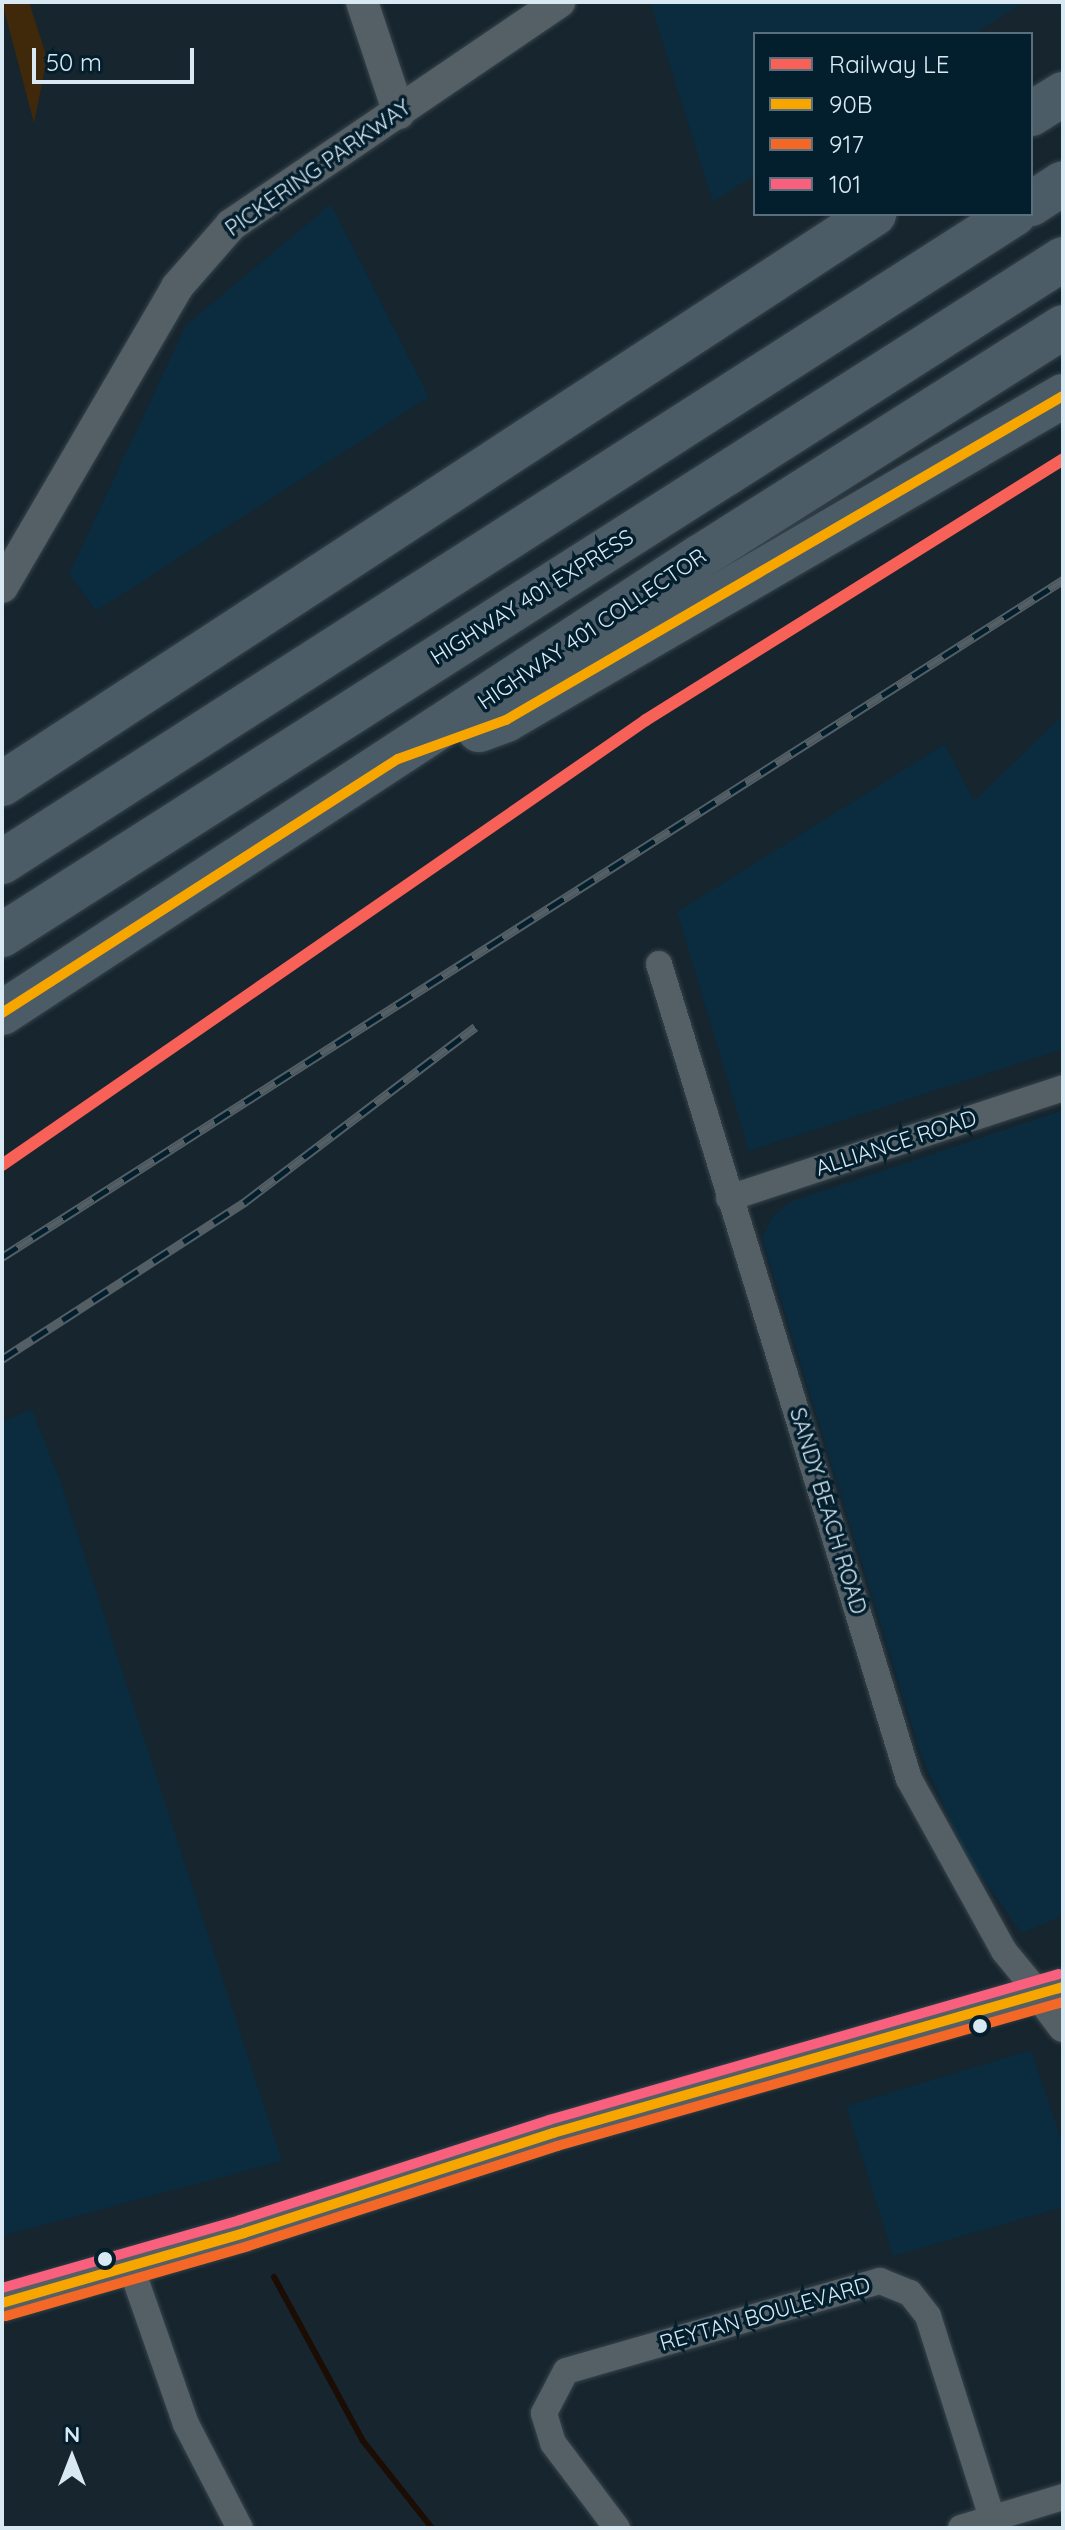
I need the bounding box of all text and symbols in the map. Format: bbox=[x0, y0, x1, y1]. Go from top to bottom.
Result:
scale bar bbox=[36, 32, 198, 82]
legend bbox=[753, 32, 1033, 216]
text: 50 m bbox=[46, 47, 102, 77]
text: Railway LE bbox=[829, 49, 949, 79]
text: 90B bbox=[829, 89, 872, 119]
street label: PICKERING PARKWAY bbox=[220, 94, 416, 242]
text: 917 bbox=[829, 129, 864, 159]
text: 101 bbox=[829, 169, 861, 199]
street label: HIGHWAY 401 EXPRESS bbox=[426, 524, 638, 670]
street label: HIGHWAY 401 COLLECTOR bbox=[473, 543, 711, 715]
street label: ALLIANCE ROAD bbox=[812, 1105, 980, 1181]
street label: SANDY BEACH ROAD bbox=[784, 1405, 872, 1617]
unlabelled marker bbox=[972, 2018, 988, 2034]
unlabelled marker bbox=[97, 2251, 113, 2267]
street label: REYTAN BOULEVARD bbox=[657, 2271, 873, 2357]
north arrow bbox=[32, 2418, 112, 2498]
text: N bbox=[64, 2420, 80, 2448]

